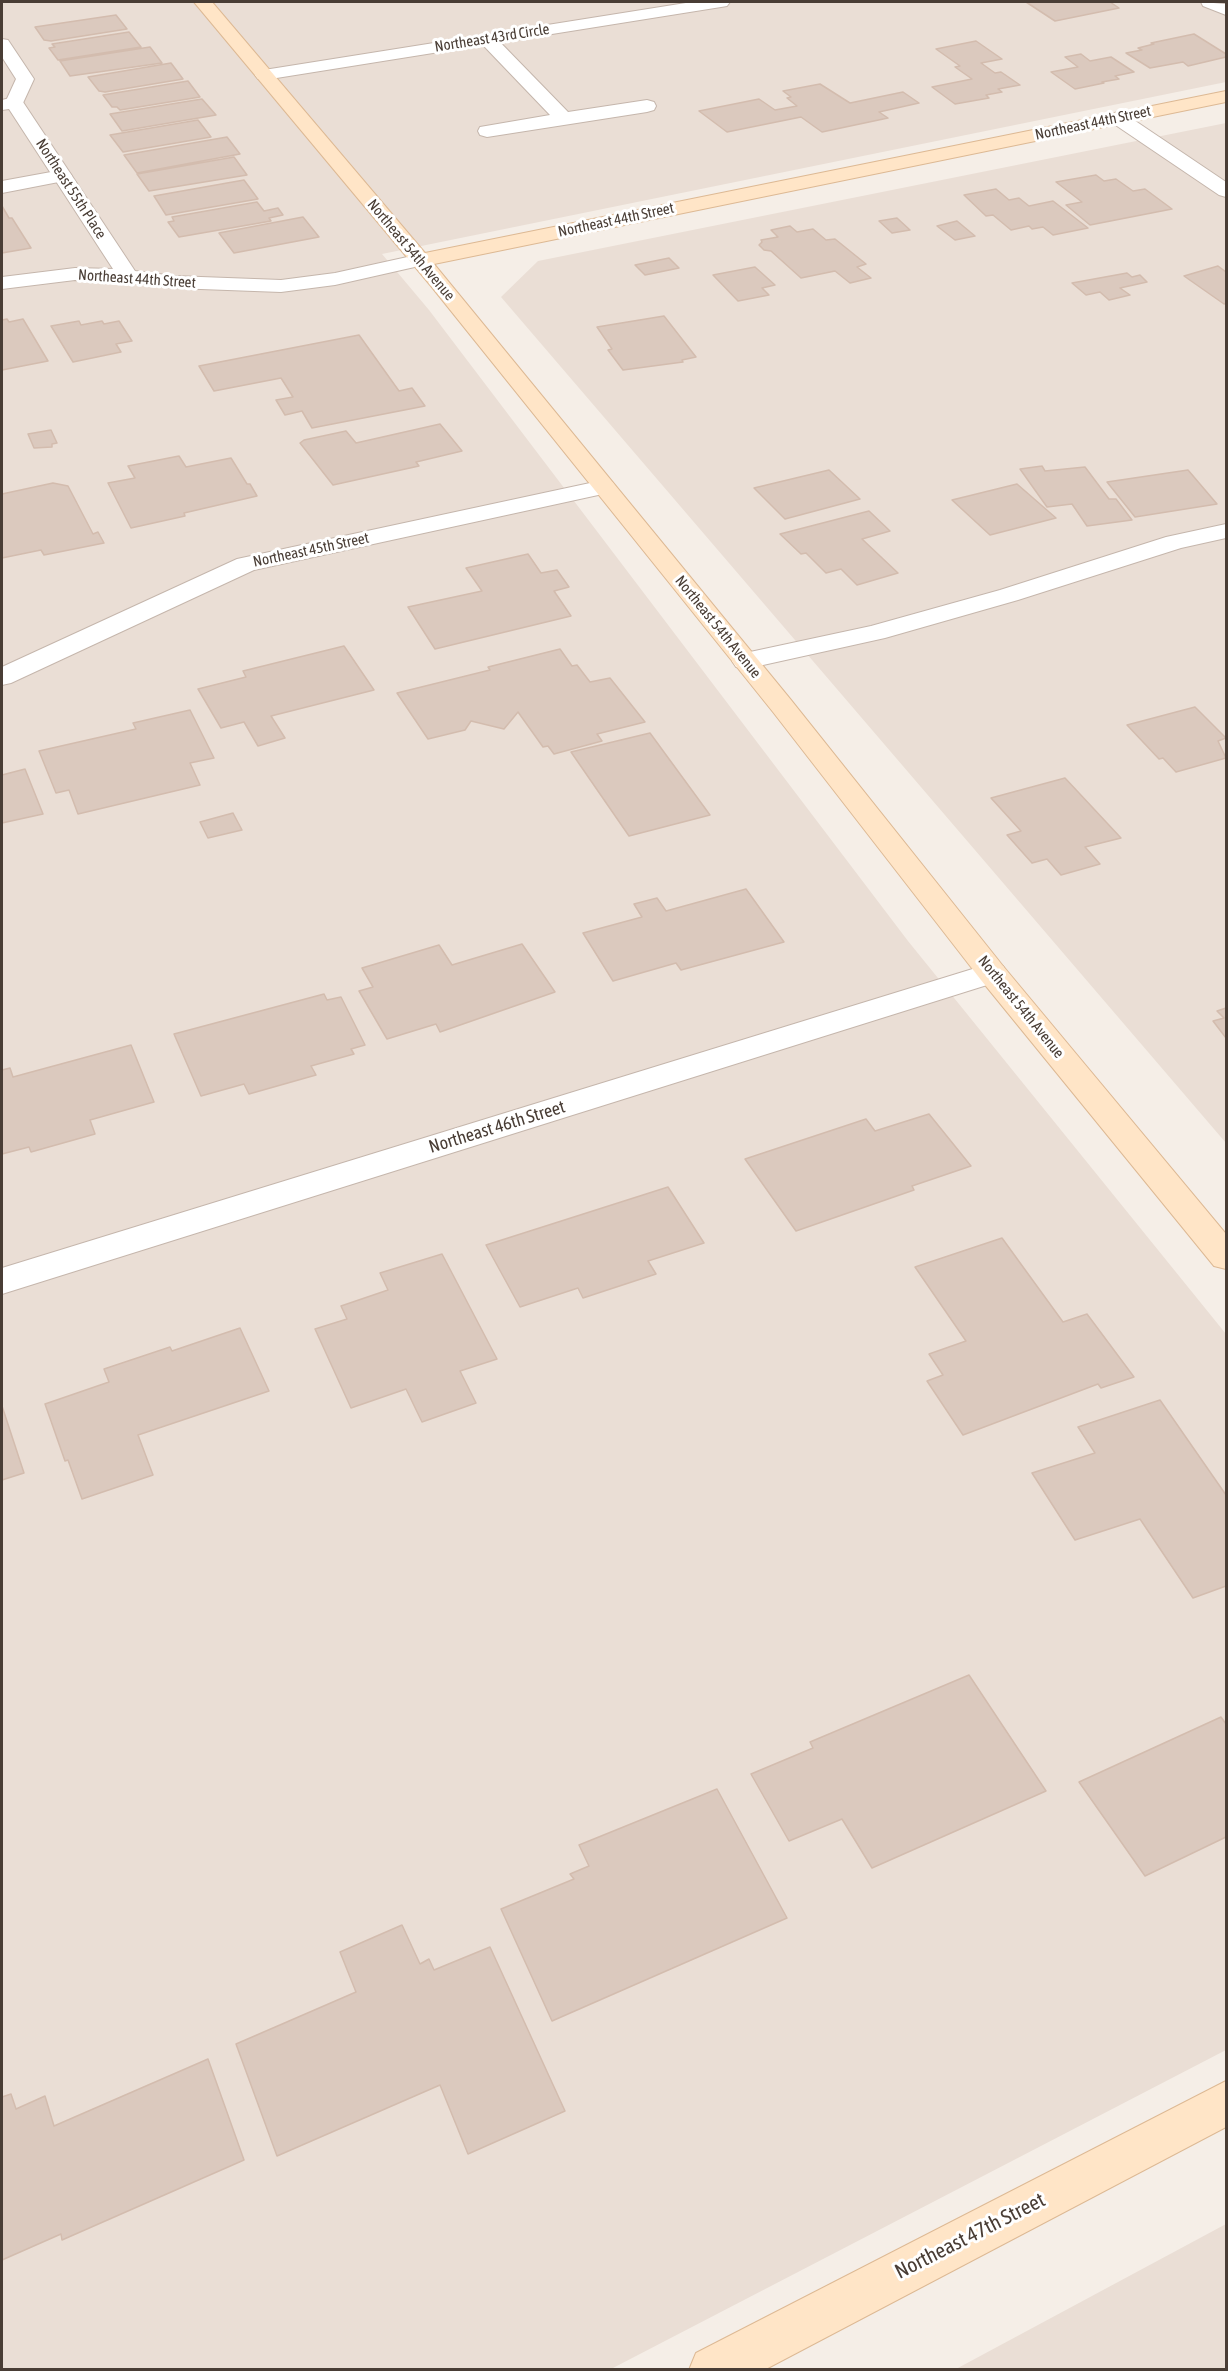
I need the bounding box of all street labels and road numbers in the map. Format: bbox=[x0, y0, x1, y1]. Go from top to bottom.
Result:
street label: Northeast 43rd Circle bbox=[433, 20, 551, 56]
street label: Northeast 44th Street bbox=[1033, 102, 1153, 144]
street label: Northeast 55th Place bbox=[32, 136, 110, 242]
street label: Northeast 54th Avenue bbox=[363, 196, 459, 304]
street label: Northeast 44th Street bbox=[556, 199, 676, 241]
street label: Northeast 44th Street bbox=[78, 266, 196, 292]
street label: Northeast 45th Street bbox=[251, 529, 371, 571]
street label: Northeast 54th Avenue bbox=[671, 572, 765, 682]
street label: Northeast 54th Avenue bbox=[974, 952, 1068, 1062]
street label: Northeast 46th Street bbox=[426, 1096, 568, 1158]
street label: Northeast 47th Street bbox=[891, 2187, 1049, 2285]

